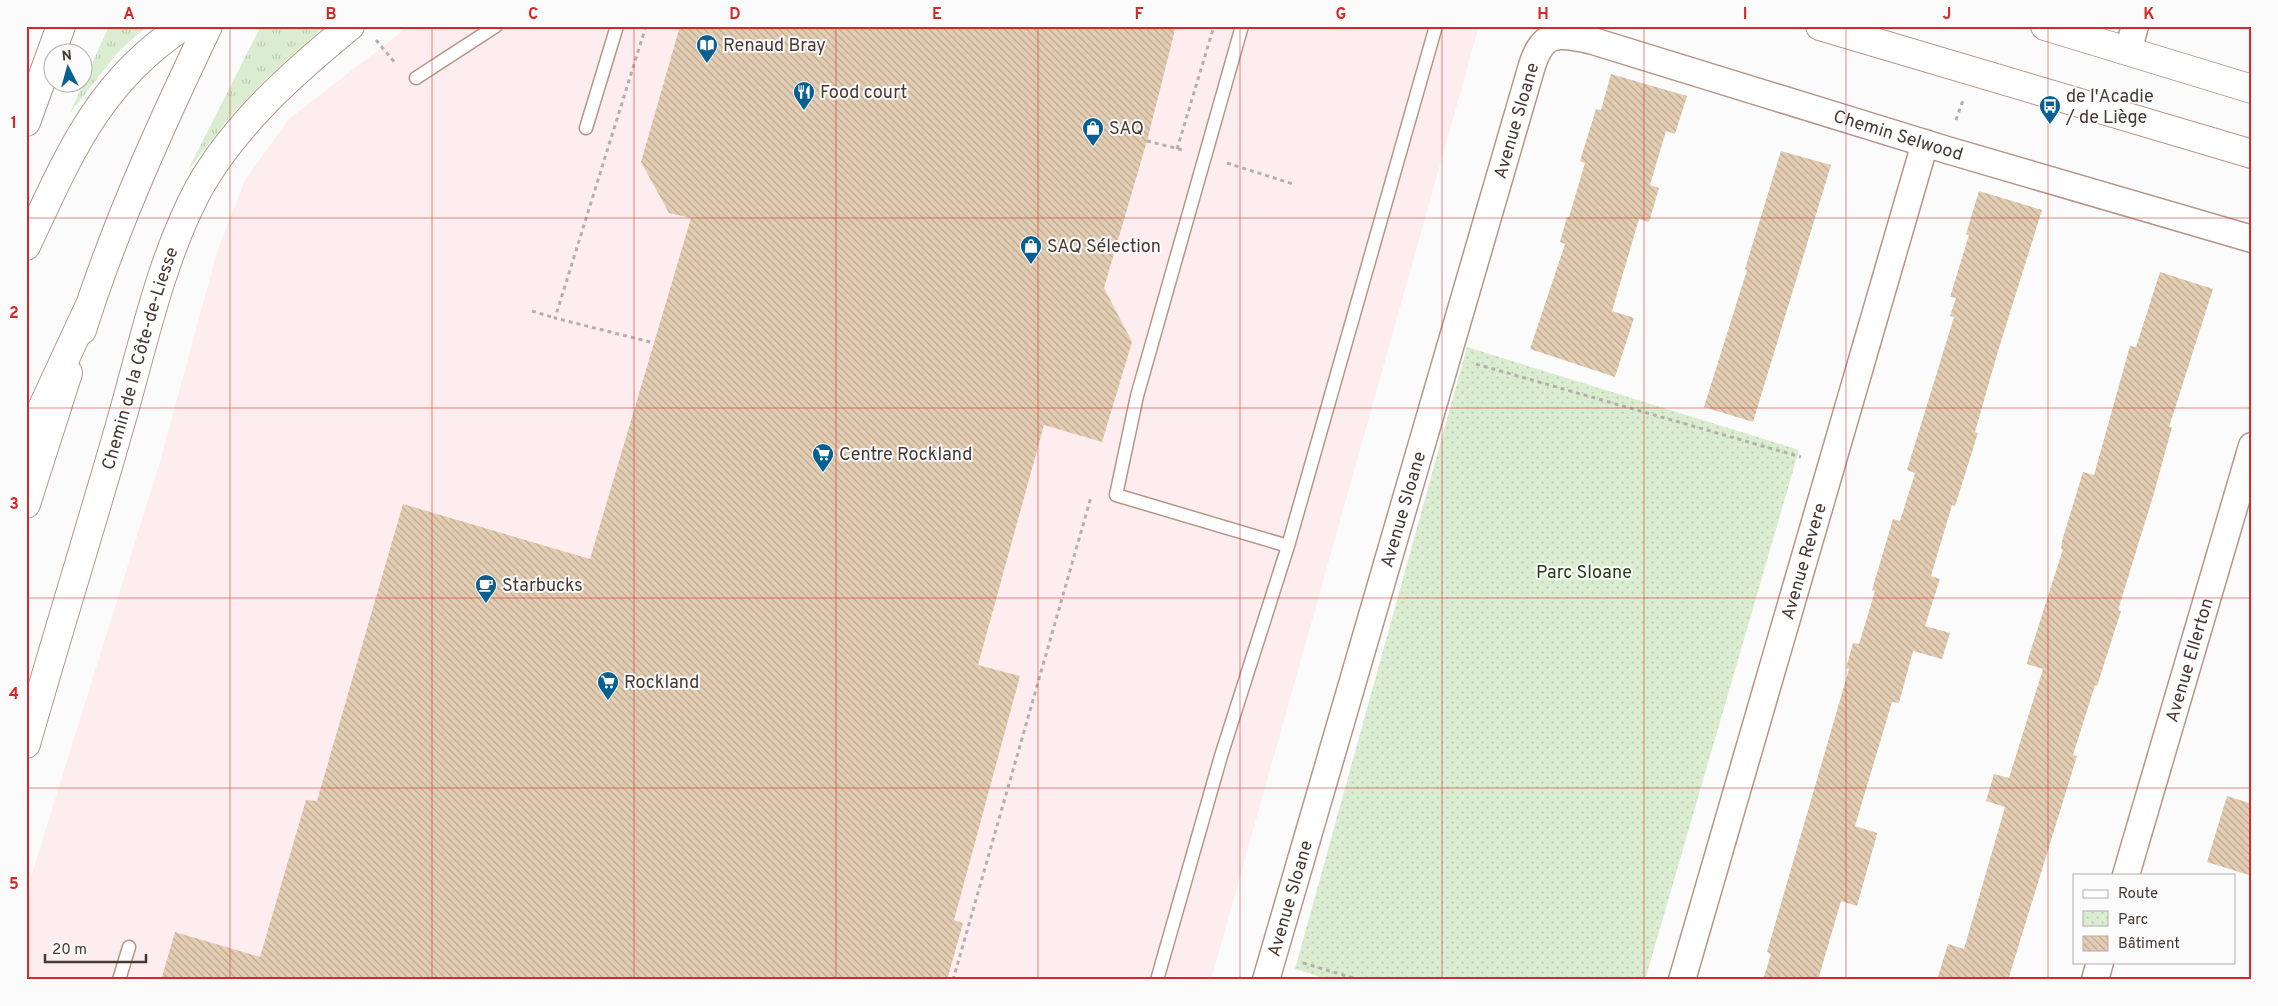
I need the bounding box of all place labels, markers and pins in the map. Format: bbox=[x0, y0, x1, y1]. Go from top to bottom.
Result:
library icon: Renaud Bray bbox=[695, 33, 719, 64]
place label: Renaud Bray bbox=[723, 35, 826, 58]
restaurant icon: Food court bbox=[792, 80, 816, 111]
place label: Food court bbox=[820, 82, 907, 105]
place label: de l'Acadie / de Liège bbox=[2065, 86, 2154, 130]
bus stop icon: de l'Acadie / de Liège bbox=[2038, 94, 2062, 125]
shop icon: SAQ bbox=[1081, 116, 1105, 147]
place label: SAQ bbox=[1109, 118, 1144, 141]
shop icon: SAQ Sélection bbox=[1019, 234, 1043, 265]
place label: SAQ Sélection bbox=[1047, 236, 1161, 259]
supermarket icon: Centre Rockland bbox=[811, 442, 835, 473]
place label: Centre Rockland bbox=[839, 444, 972, 467]
cafe icon: Starbucks bbox=[474, 573, 498, 604]
place label: Starbucks bbox=[502, 575, 583, 598]
supermarket icon: Rockland bbox=[596, 670, 620, 701]
place label: Rockland bbox=[624, 672, 699, 695]

